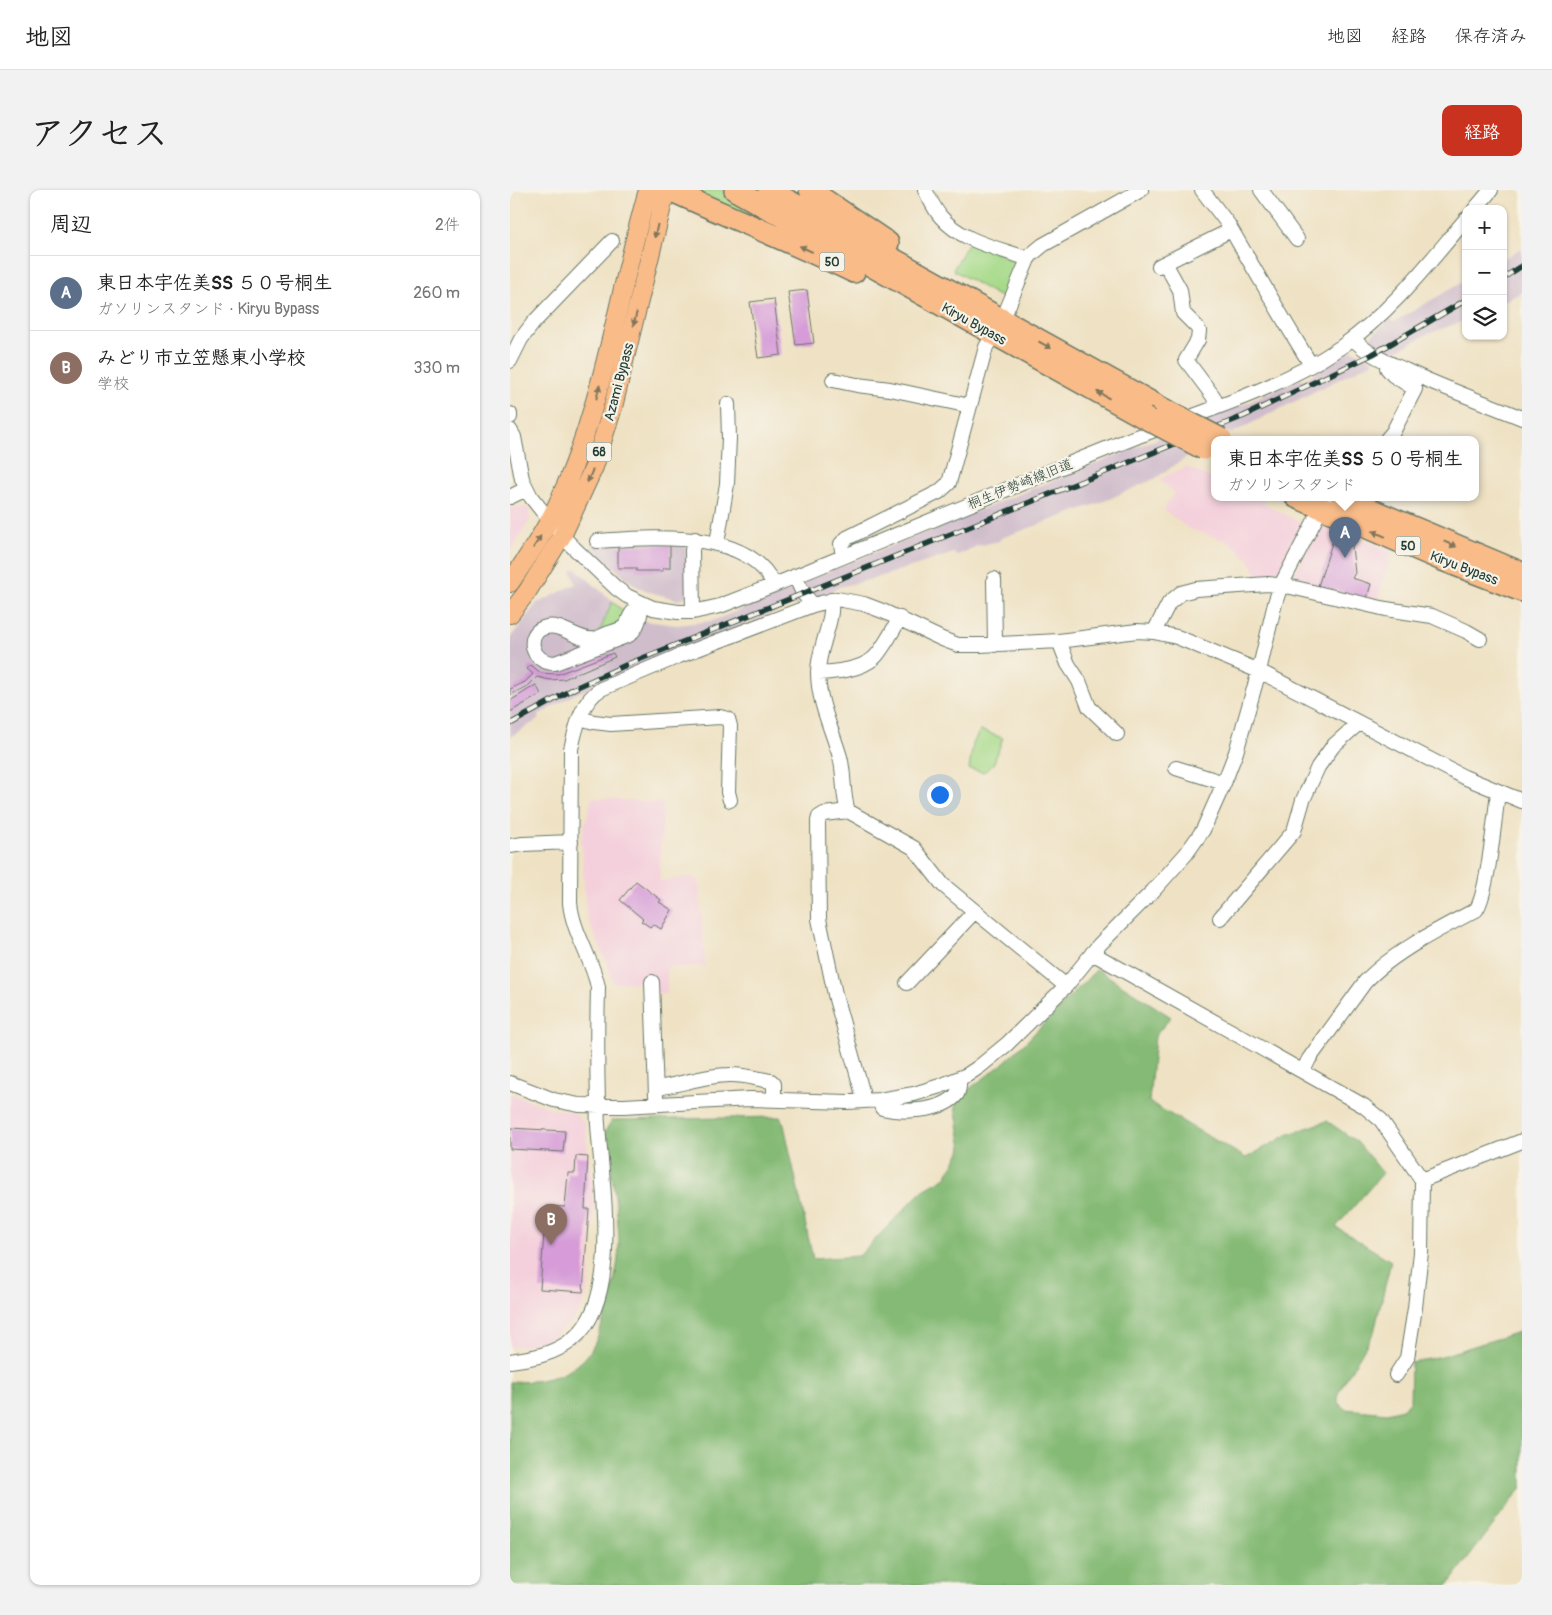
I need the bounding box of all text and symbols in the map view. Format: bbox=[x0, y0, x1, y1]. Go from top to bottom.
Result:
text: 地図 bbox=[25, 23, 73, 52]
text: 地図 bbox=[1327, 25, 1363, 48]
text: 経路 bbox=[1391, 25, 1427, 48]
text: 保存済み bbox=[1455, 25, 1527, 48]
button: 経路 bbox=[1442, 105, 1522, 156]
text: アクセス bbox=[30, 112, 168, 156]
map controls bbox=[1462, 205, 1507, 340]
button: + bbox=[1462, 205, 1507, 250]
text: 周辺 bbox=[50, 211, 92, 238]
text: 2件 bbox=[435, 215, 460, 235]
one-way arrow bbox=[652, 224, 660, 239]
one-way arrow bbox=[799, 245, 813, 253]
button: − bbox=[1462, 250, 1507, 295]
road number: 50 bbox=[820, 252, 844, 272]
text: 東日本宇佐美SS ５０号桐生 bbox=[97, 271, 332, 295]
text: A bbox=[61, 283, 71, 303]
text: 260 m bbox=[413, 283, 460, 303]
button: layers bbox=[1462, 295, 1507, 340]
text: ガソリンスタンド · Kiryu Bypass bbox=[97, 299, 319, 319]
street label: Kiryu Bypass bbox=[939, 299, 1010, 349]
one-way arrow bbox=[631, 312, 639, 327]
street label: Azami Bypass bbox=[600, 340, 638, 423]
one-way arrow bbox=[1038, 340, 1051, 349]
text: みどり市立笠懸東小学校 bbox=[97, 346, 306, 370]
text: B bbox=[61, 358, 71, 378]
text: 330 m bbox=[414, 358, 460, 378]
text: 学校 bbox=[97, 374, 129, 394]
one-way arrow bbox=[594, 384, 602, 399]
one-way arrow bbox=[1095, 391, 1110, 399]
popup bbox=[1211, 436, 1479, 501]
road number: 68 bbox=[586, 442, 612, 462]
text: 東日本宇佐美SS ５０号桐生 bbox=[1227, 447, 1463, 471]
street label: 桐生伊勢崎線旧道 bbox=[965, 455, 1075, 513]
one-way arrow bbox=[586, 468, 594, 483]
text: ガソリンスタンド bbox=[1227, 475, 1356, 495]
pin: A bbox=[1329, 517, 1361, 558]
one-way arrow bbox=[1372, 529, 1386, 537]
one-way arrow bbox=[532, 535, 541, 548]
road number: 50 bbox=[1396, 536, 1420, 556]
one-way arrow bbox=[1443, 540, 1458, 548]
street label: Kiryu Bypass bbox=[1428, 547, 1501, 589]
your location bbox=[927, 782, 953, 808]
pin: B bbox=[535, 1204, 567, 1245]

